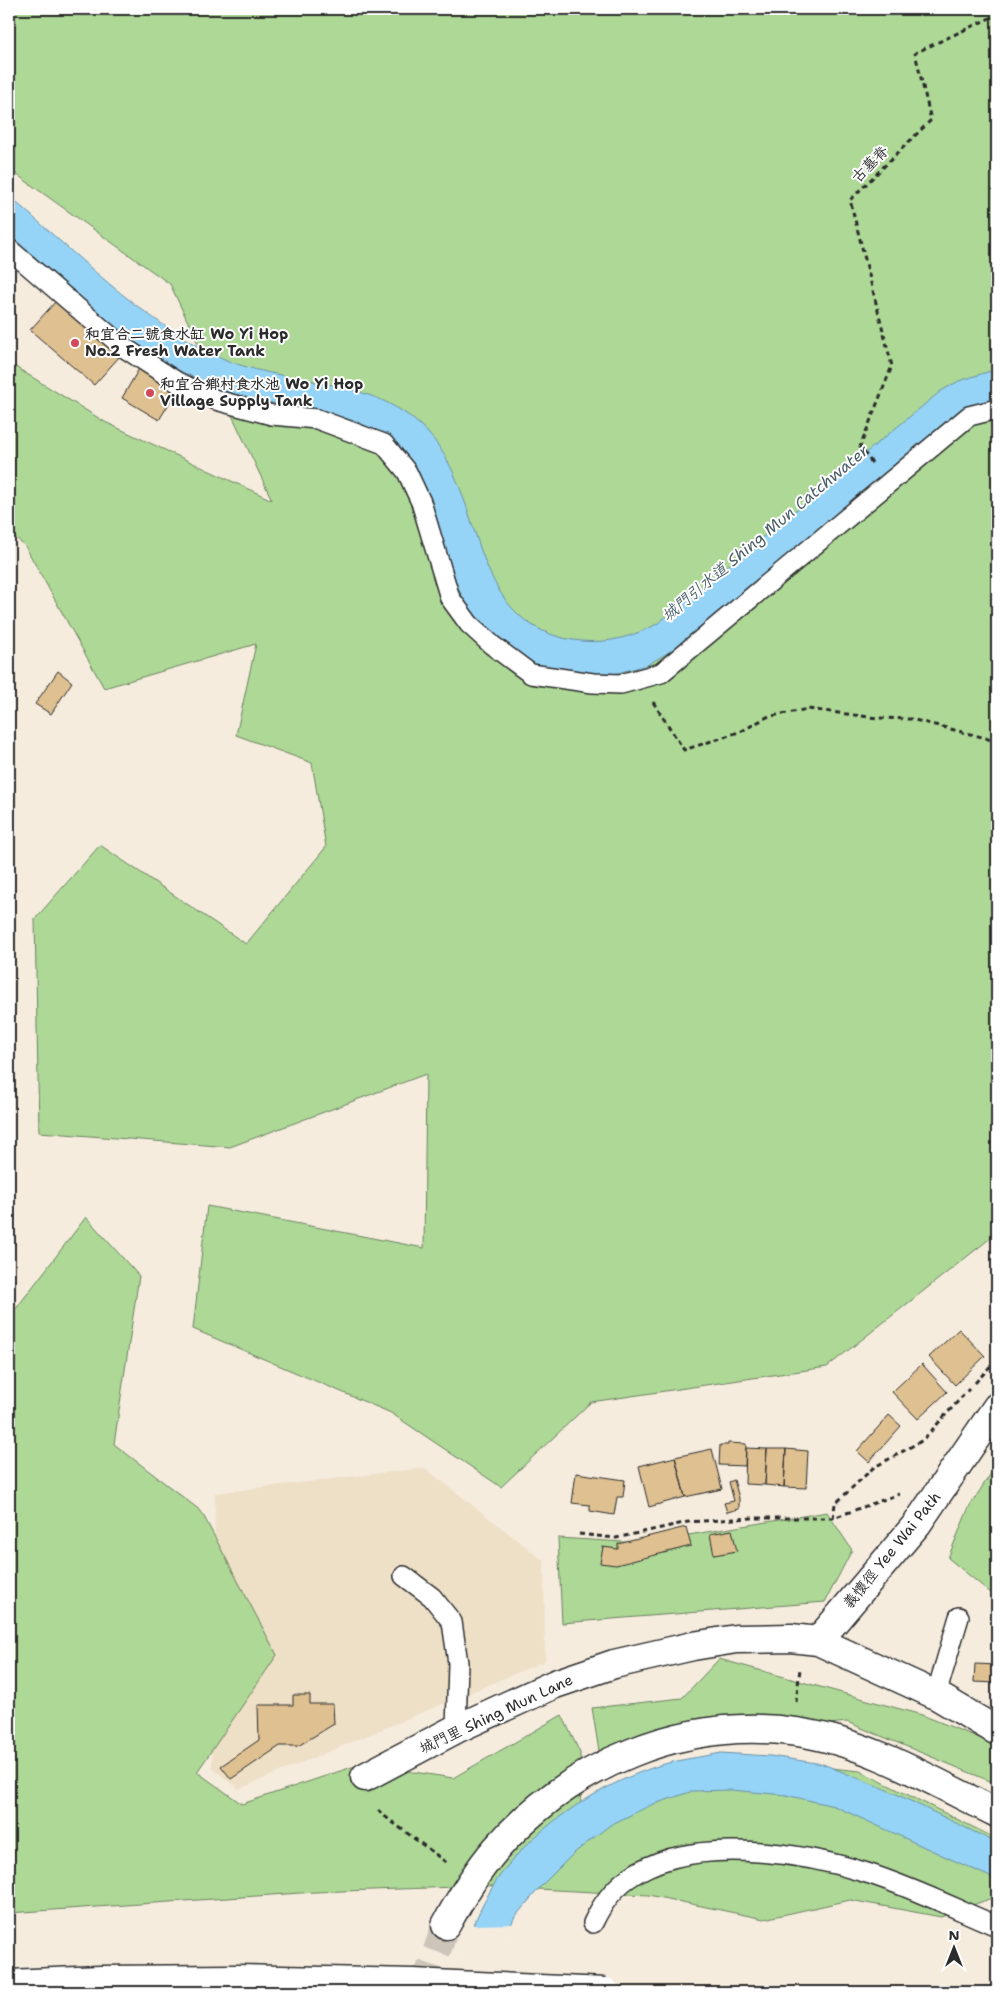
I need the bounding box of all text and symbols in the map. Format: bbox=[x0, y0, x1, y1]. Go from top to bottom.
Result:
street label: 古墓脊 bbox=[847, 141, 893, 187]
place label: 和宜合二號食水缸 Wo Yi Hop No.2 Fresh Water Tank bbox=[85, 324, 288, 361]
marker: 和宜合二號食水缸 Wo Yi Hop No.2 Fresh Water Tank bbox=[69, 337, 81, 349]
place label: 和宜合鄉村食水池 Wo Yi Hop Village Supply Tank bbox=[160, 374, 363, 411]
marker: 和宜合鄉村食水池 Wo Yi Hop Village Supply Tank bbox=[144, 387, 156, 399]
water label: 城門引水道 Shing Mun Catchwater bbox=[657, 440, 873, 626]
street label: 義懷徑 Yee Wai Path bbox=[839, 1487, 945, 1613]
street label: 城門里 Shing Mun Lane bbox=[416, 1670, 576, 1758]
north arrow bbox=[928, 1924, 978, 1974]
text: N bbox=[948, 1926, 960, 1944]

